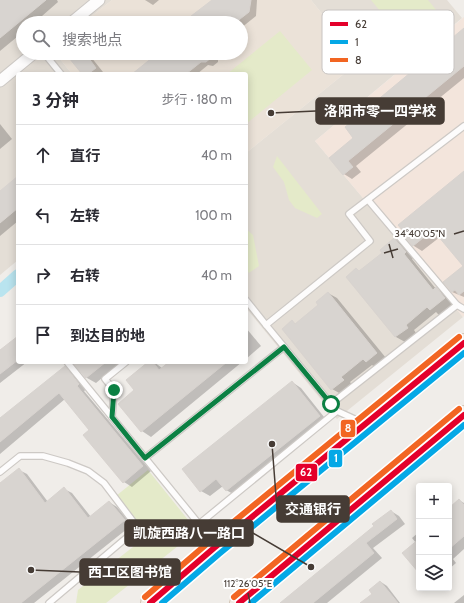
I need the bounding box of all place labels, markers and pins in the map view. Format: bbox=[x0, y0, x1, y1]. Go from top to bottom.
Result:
callout: 洛阳市零一四学校 bbox=[316, 98, 444, 124]
callout: 交通银行 bbox=[277, 496, 349, 522]
callout: 凯旋西路八一路口 bbox=[125, 520, 253, 546]
callout: 西工区图书馆 bbox=[80, 559, 180, 585]

